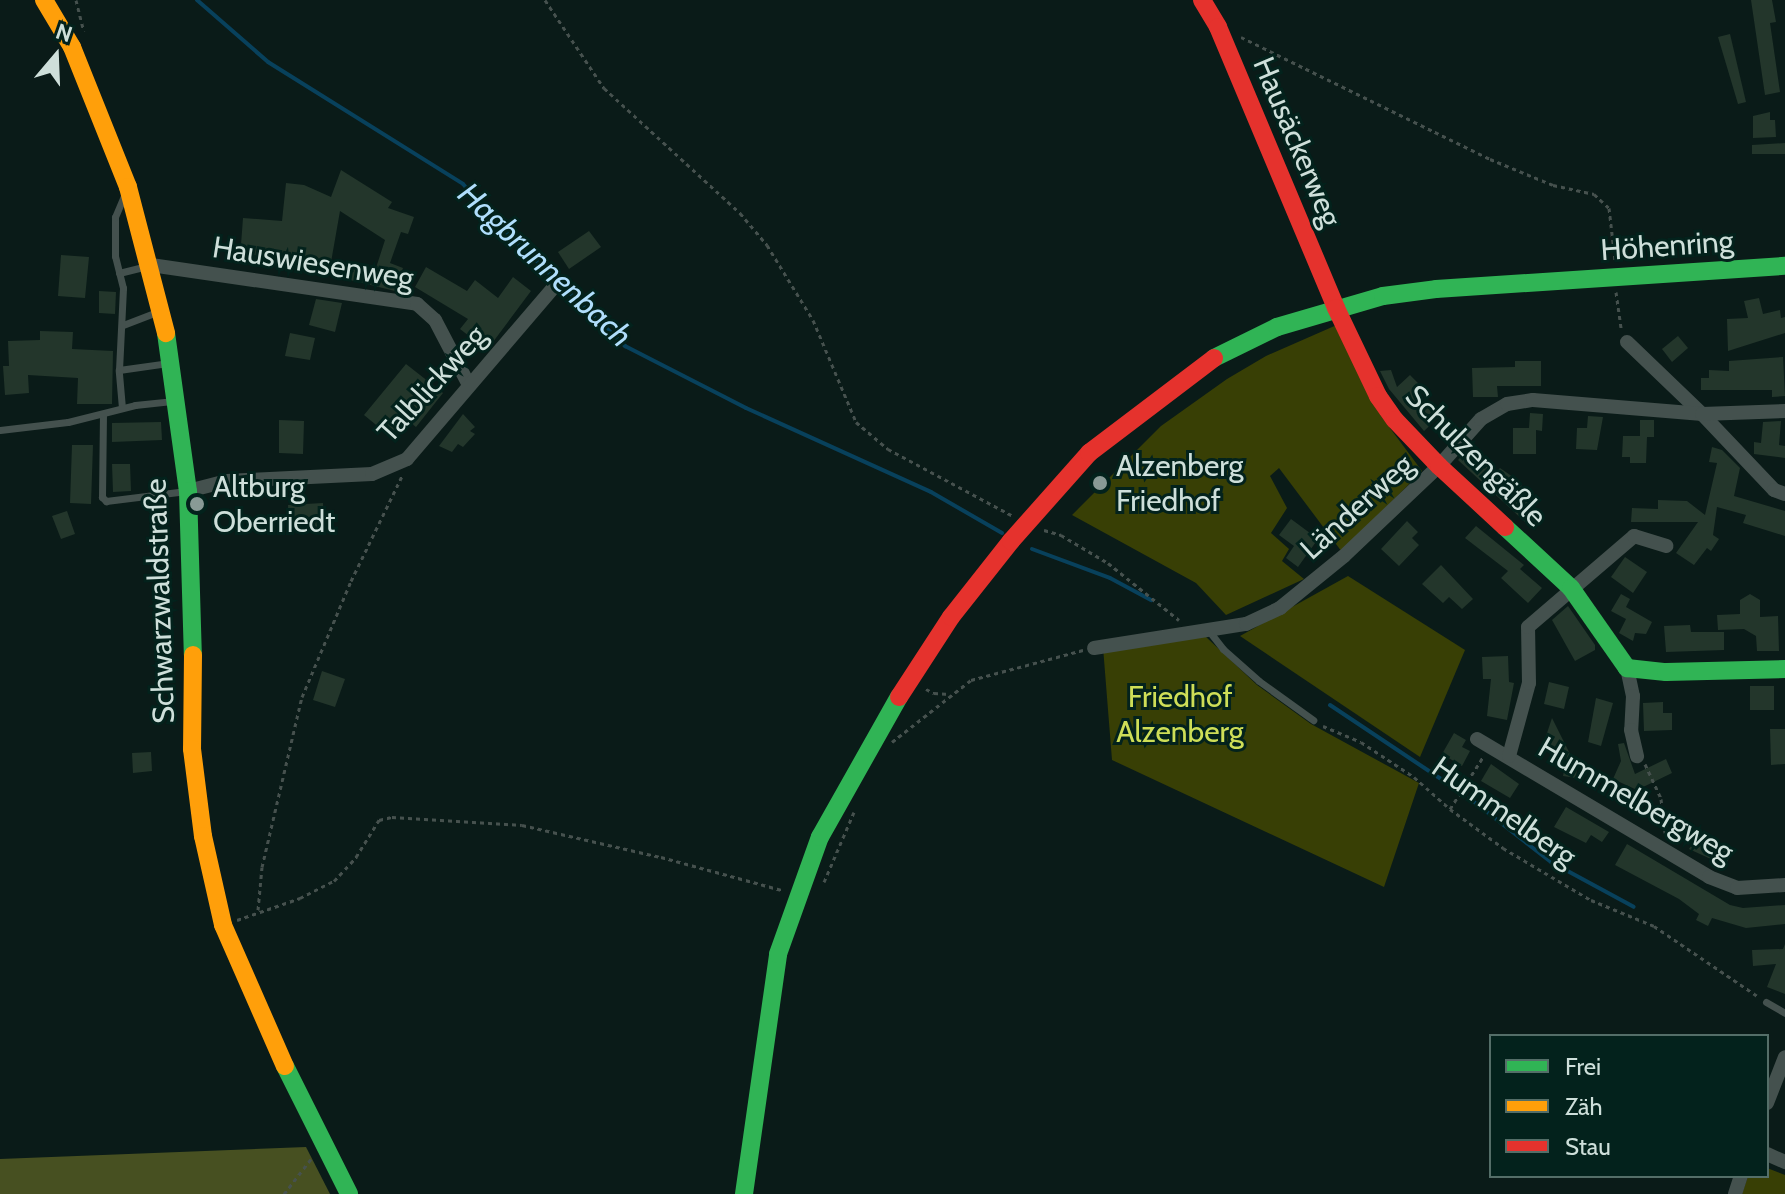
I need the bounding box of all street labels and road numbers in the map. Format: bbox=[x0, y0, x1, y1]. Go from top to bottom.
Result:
street label: Hausäckerweg bbox=[1245, 52, 1349, 232]
street label: Höhenring bbox=[1599, 223, 1735, 269]
street label: Hauswiesenweg bbox=[210, 229, 416, 297]
street label: Talblickweg bbox=[370, 318, 494, 450]
street label: Schulzengäßle bbox=[1398, 378, 1554, 534]
street label: Länderweg bbox=[1293, 447, 1421, 567]
street label: Schwarzwaldstraße bbox=[138, 478, 182, 724]
street label: Hummelbergweg bbox=[1532, 729, 1740, 871]
street label: Hummelberg bbox=[1425, 749, 1583, 875]

